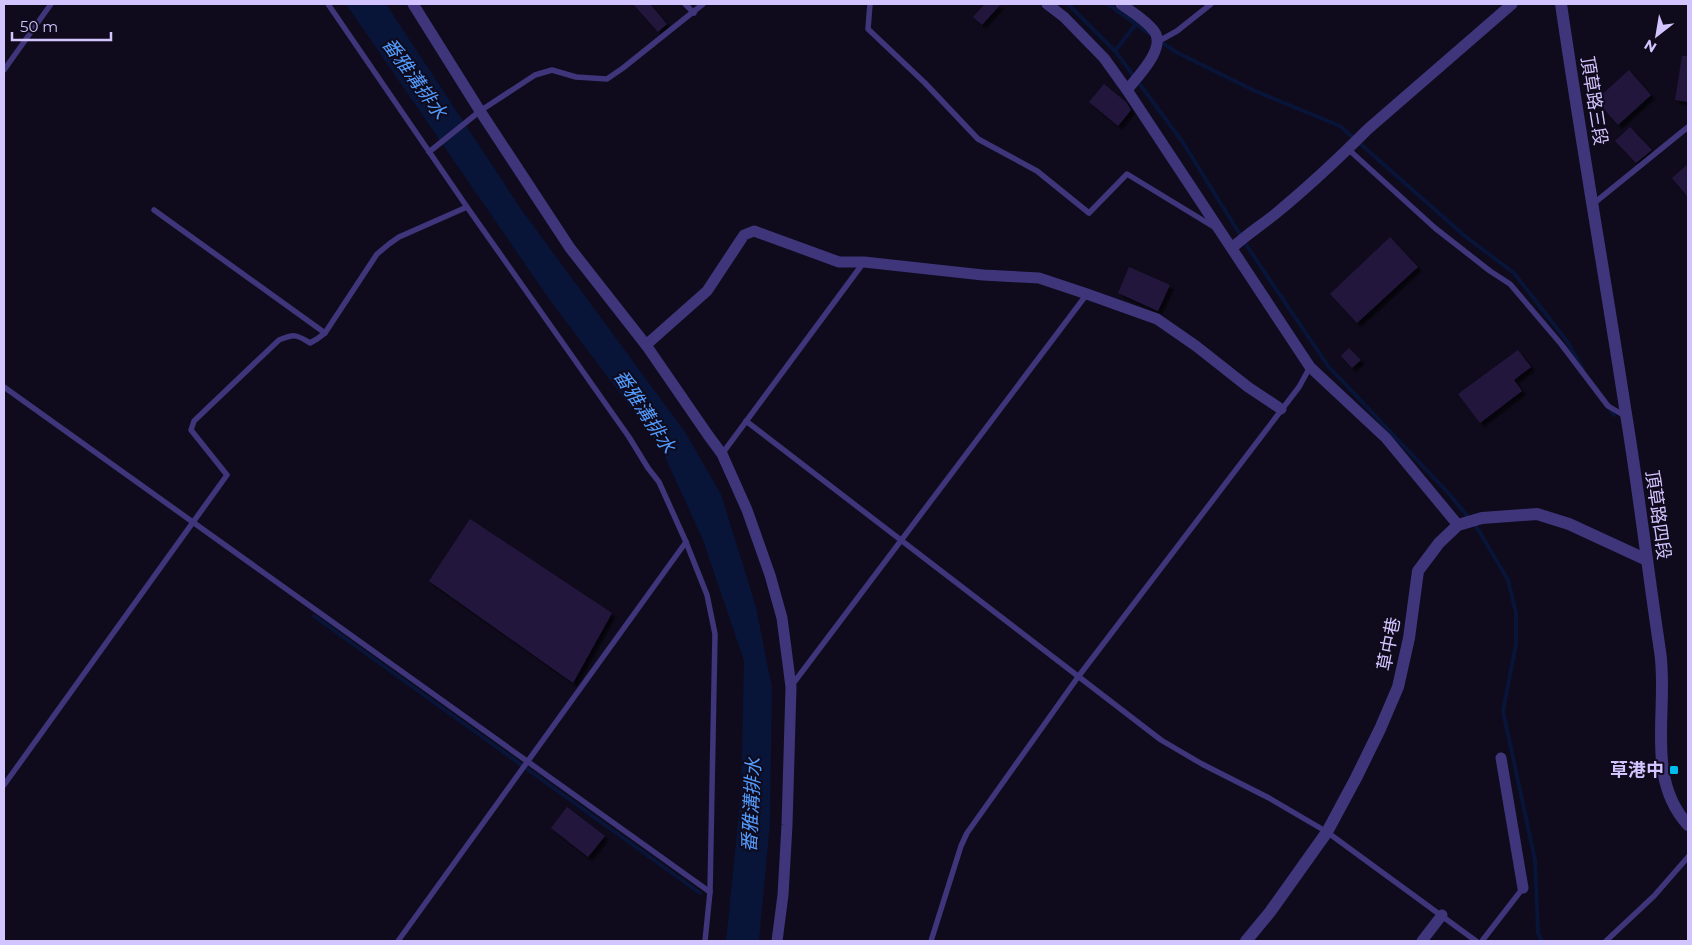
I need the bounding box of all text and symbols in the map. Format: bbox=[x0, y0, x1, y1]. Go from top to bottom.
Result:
scale bar bbox=[12, 10, 111, 42]
north arrow bbox=[1632, 10, 1682, 60]
text: 50 m bbox=[20, 17, 58, 36]
water label: 番雅溝排水 bbox=[377, 33, 452, 124]
text: N bbox=[1641, 36, 1660, 57]
street label: 頂草路三段 bbox=[1576, 55, 1612, 147]
water label: 番雅溝排水 bbox=[609, 365, 681, 458]
street label: 頂草路四段 bbox=[1641, 469, 1675, 561]
street label: 草中巷 bbox=[1373, 615, 1405, 673]
water label: 番雅溝排水 bbox=[738, 756, 766, 853]
place label: 草港中 bbox=[1610, 759, 1664, 781]
marker: 草港中 bbox=[1668, 764, 1680, 776]

